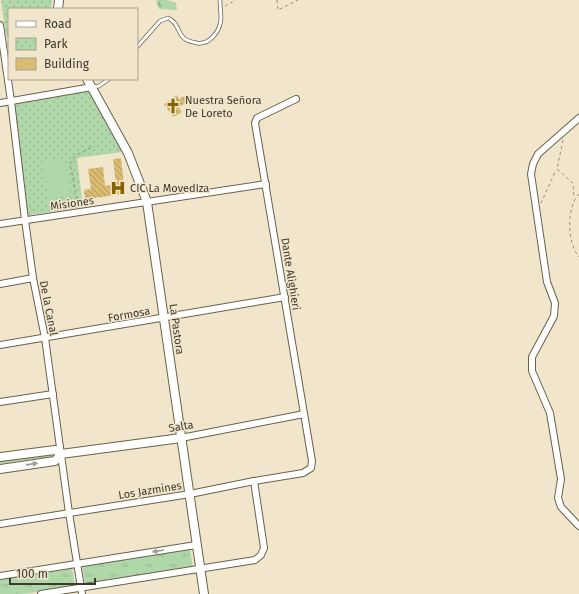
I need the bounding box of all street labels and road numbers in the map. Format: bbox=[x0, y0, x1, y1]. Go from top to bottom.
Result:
street label: Misiones bbox=[49, 194, 95, 213]
street label: Dante Alighieri bbox=[278, 237, 303, 311]
street label: De la Canal bbox=[37, 280, 60, 337]
street label: La Pastora bbox=[167, 303, 187, 355]
street label: Formosa bbox=[107, 304, 151, 325]
street label: Salta bbox=[168, 418, 194, 435]
street label: Los Jazmines bbox=[117, 479, 183, 502]

